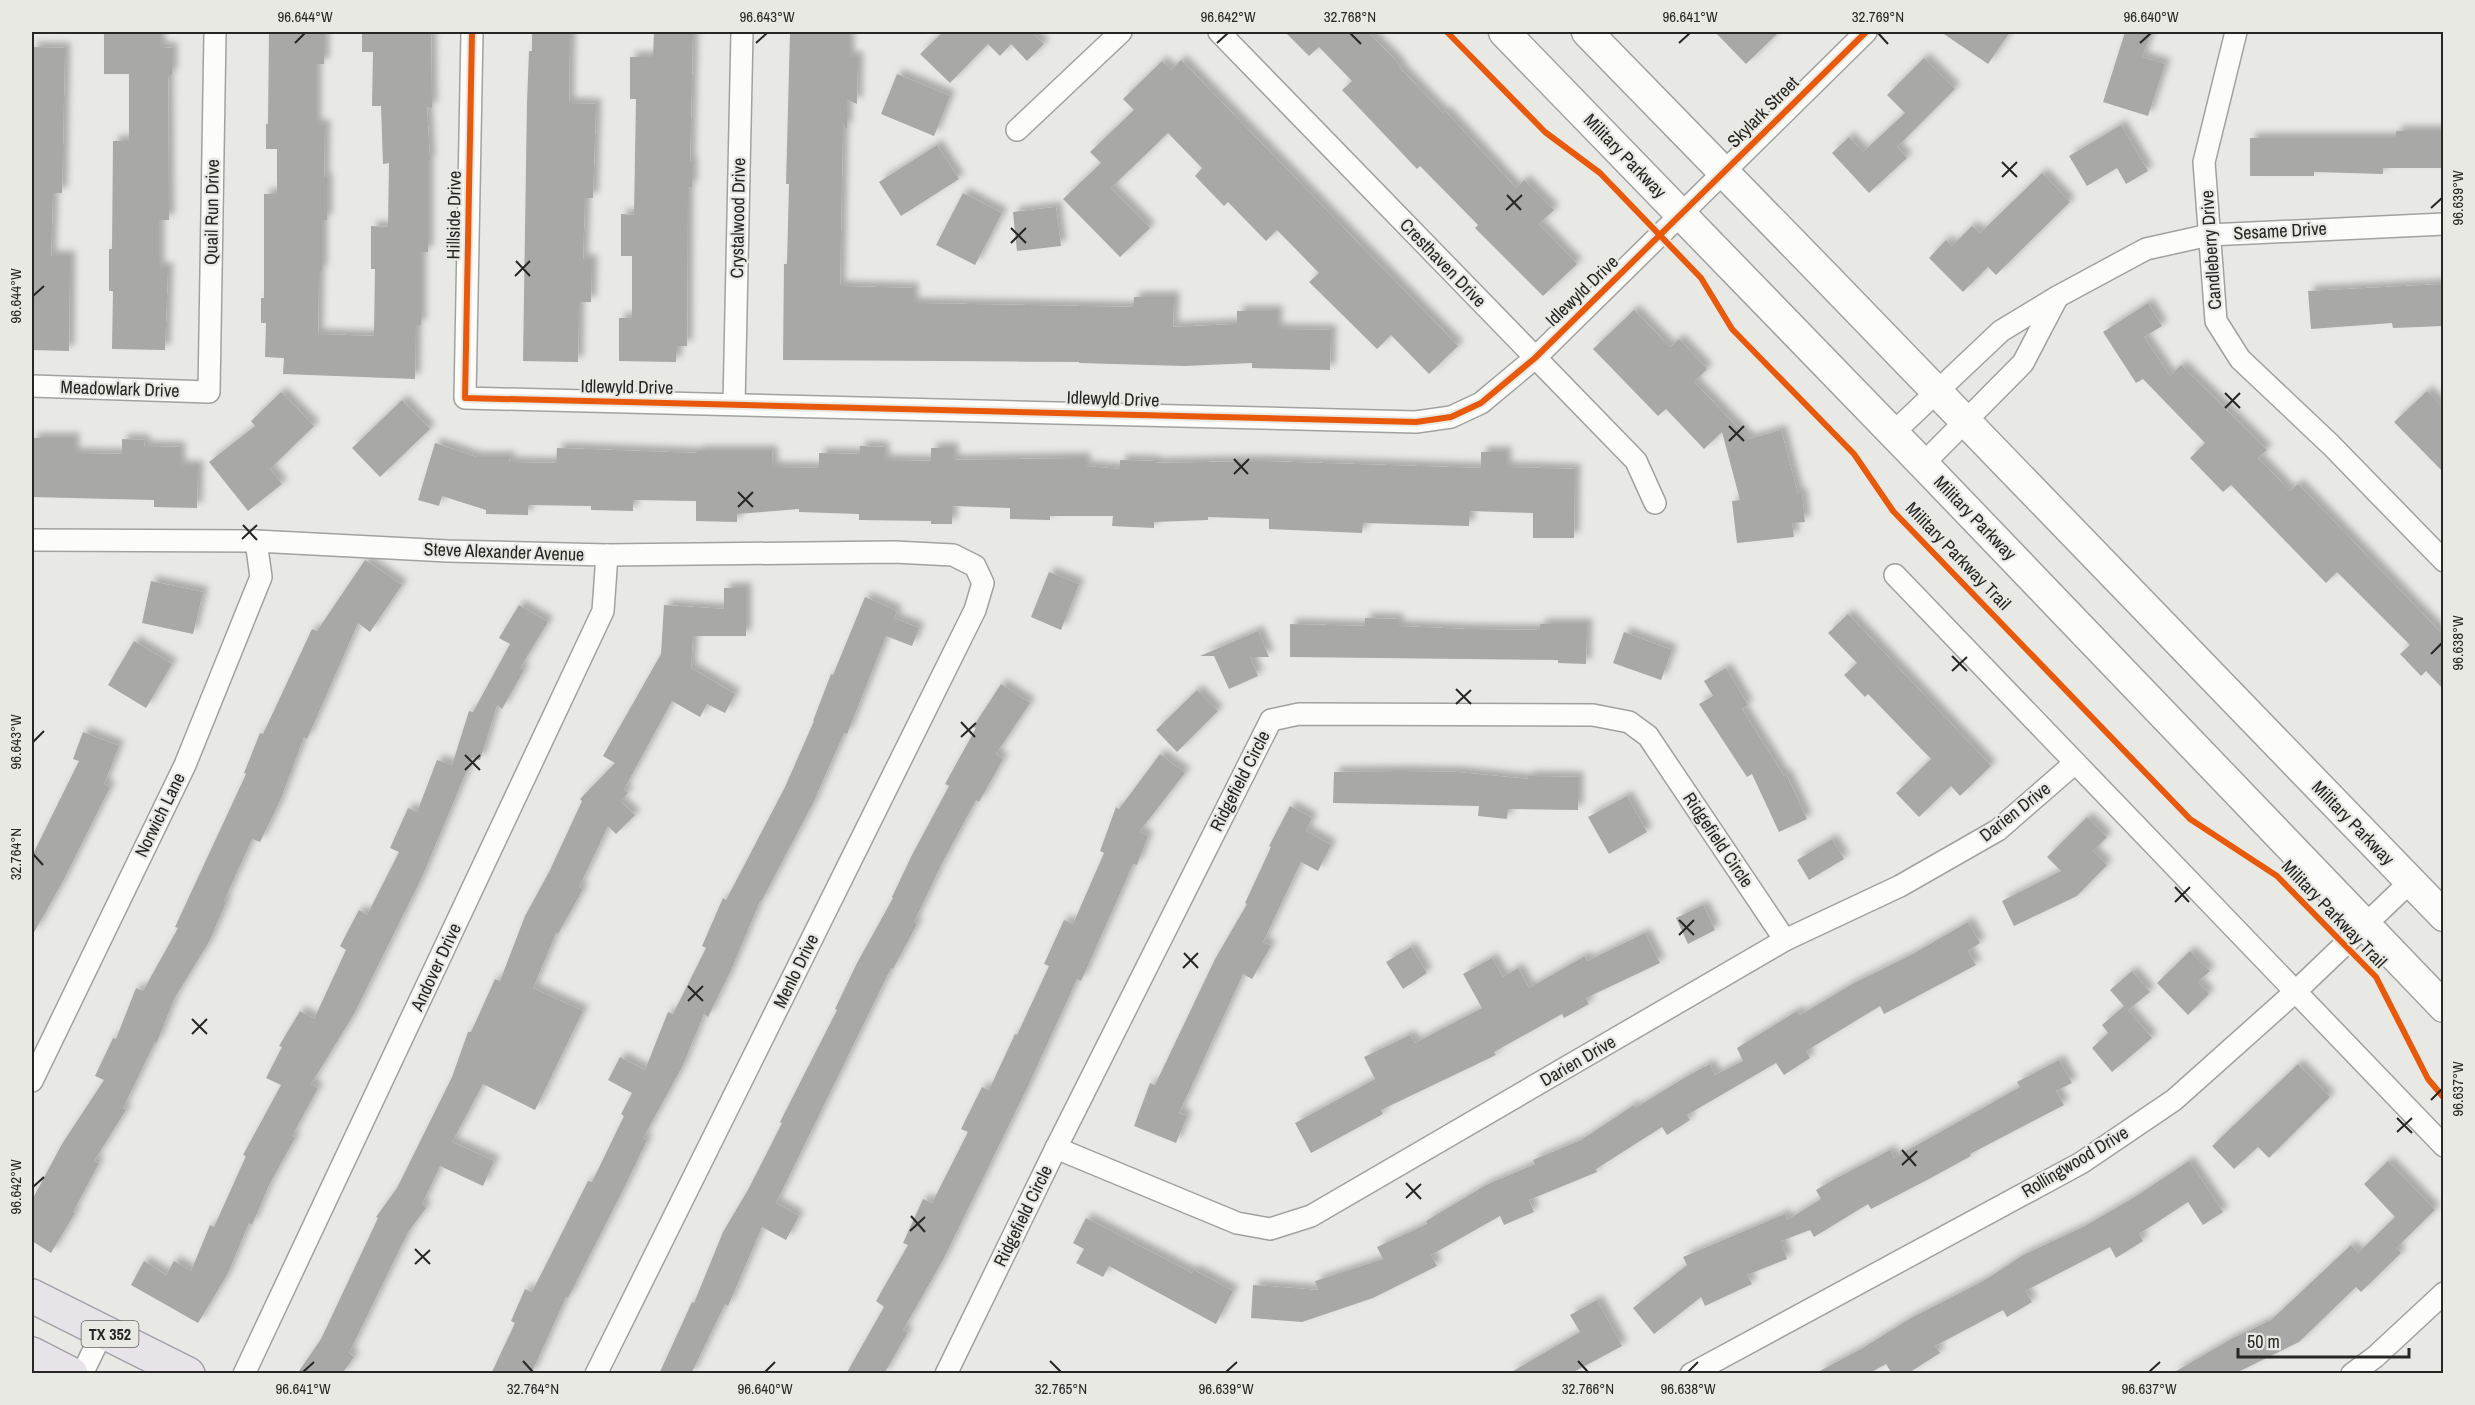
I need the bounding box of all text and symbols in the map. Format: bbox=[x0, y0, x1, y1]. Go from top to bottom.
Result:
text: 96.644°W bbox=[277, 6, 333, 27]
text: 96.643°W bbox=[739, 6, 795, 27]
text: 96.642°W bbox=[1200, 6, 1256, 27]
text: 32.768°N bbox=[1324, 6, 1376, 27]
text: 96.641°W bbox=[1662, 6, 1718, 27]
text: 32.769°N bbox=[1852, 6, 1904, 27]
text: 96.640°W bbox=[2123, 6, 2179, 27]
street label: Skylark Street bbox=[1721, 70, 1804, 153]
street label: Military Parkway bbox=[1578, 108, 1673, 204]
street label: Crystalwood Drive bbox=[724, 157, 751, 278]
street label: Quail Run Drive bbox=[198, 159, 225, 265]
street label: Hillside Drive bbox=[440, 170, 467, 259]
text: 96.639°W bbox=[2447, 170, 2468, 226]
street label: Candleberry Drive bbox=[2194, 189, 2227, 311]
street label: Cresthaven Drive bbox=[1394, 213, 1492, 313]
street label: Sesame Drive bbox=[2233, 216, 2327, 245]
street label: Idlewyld Drive bbox=[1540, 249, 1624, 332]
text: 96.644°W bbox=[5, 268, 26, 324]
street label: Idlewyld Drive bbox=[580, 373, 674, 400]
street label: Meadowlark Drive bbox=[60, 374, 180, 403]
street label: Idlewyld Drive bbox=[1066, 384, 1160, 413]
street label: Military Parkway bbox=[1928, 470, 2023, 566]
street label: Military Parkway Trail bbox=[1900, 496, 2017, 615]
street label: Steve Alexander Avenue bbox=[423, 536, 585, 567]
text: 96.638°W bbox=[2447, 615, 2468, 671]
text: 96.643°W bbox=[5, 714, 26, 770]
street label: Ridgefield Circle bbox=[1203, 726, 1276, 835]
street label: Norwich Lane bbox=[128, 768, 191, 861]
street label: Military Parkway bbox=[2306, 775, 2401, 871]
street label: Darien Drive bbox=[1974, 776, 2055, 847]
street label: Ridgefield Circle bbox=[1677, 787, 1760, 892]
text: 32.764°N bbox=[5, 828, 26, 880]
street label: Military Parkway Trail bbox=[2276, 854, 2393, 973]
street label: Andover Drive bbox=[404, 919, 467, 1016]
street label: Menlo Drive bbox=[767, 930, 824, 1012]
street label: Darien Drive bbox=[1535, 1029, 1620, 1092]
text: 96.637°W bbox=[2447, 1061, 2468, 1117]
street label: Rollingwood Drive bbox=[2017, 1120, 2133, 1203]
text: 96.642°W bbox=[5, 1159, 26, 1215]
street label: Ridgefield Circle bbox=[987, 1161, 1058, 1271]
road number: TX 352 bbox=[82, 1321, 138, 1347]
scale bar bbox=[2238, 1321, 2409, 1359]
text: 50 m bbox=[2247, 1329, 2280, 1354]
text: 96.641°W bbox=[275, 1378, 331, 1399]
text: 32.764°N bbox=[507, 1378, 559, 1399]
text: 96.640°W bbox=[737, 1378, 793, 1399]
text: 32.765°N bbox=[1035, 1378, 1087, 1399]
text: 96.639°W bbox=[1198, 1378, 1254, 1399]
text: 32.766°N bbox=[1562, 1378, 1614, 1399]
text: 96.638°W bbox=[1660, 1378, 1716, 1399]
text: 96.637°W bbox=[2121, 1378, 2177, 1399]

